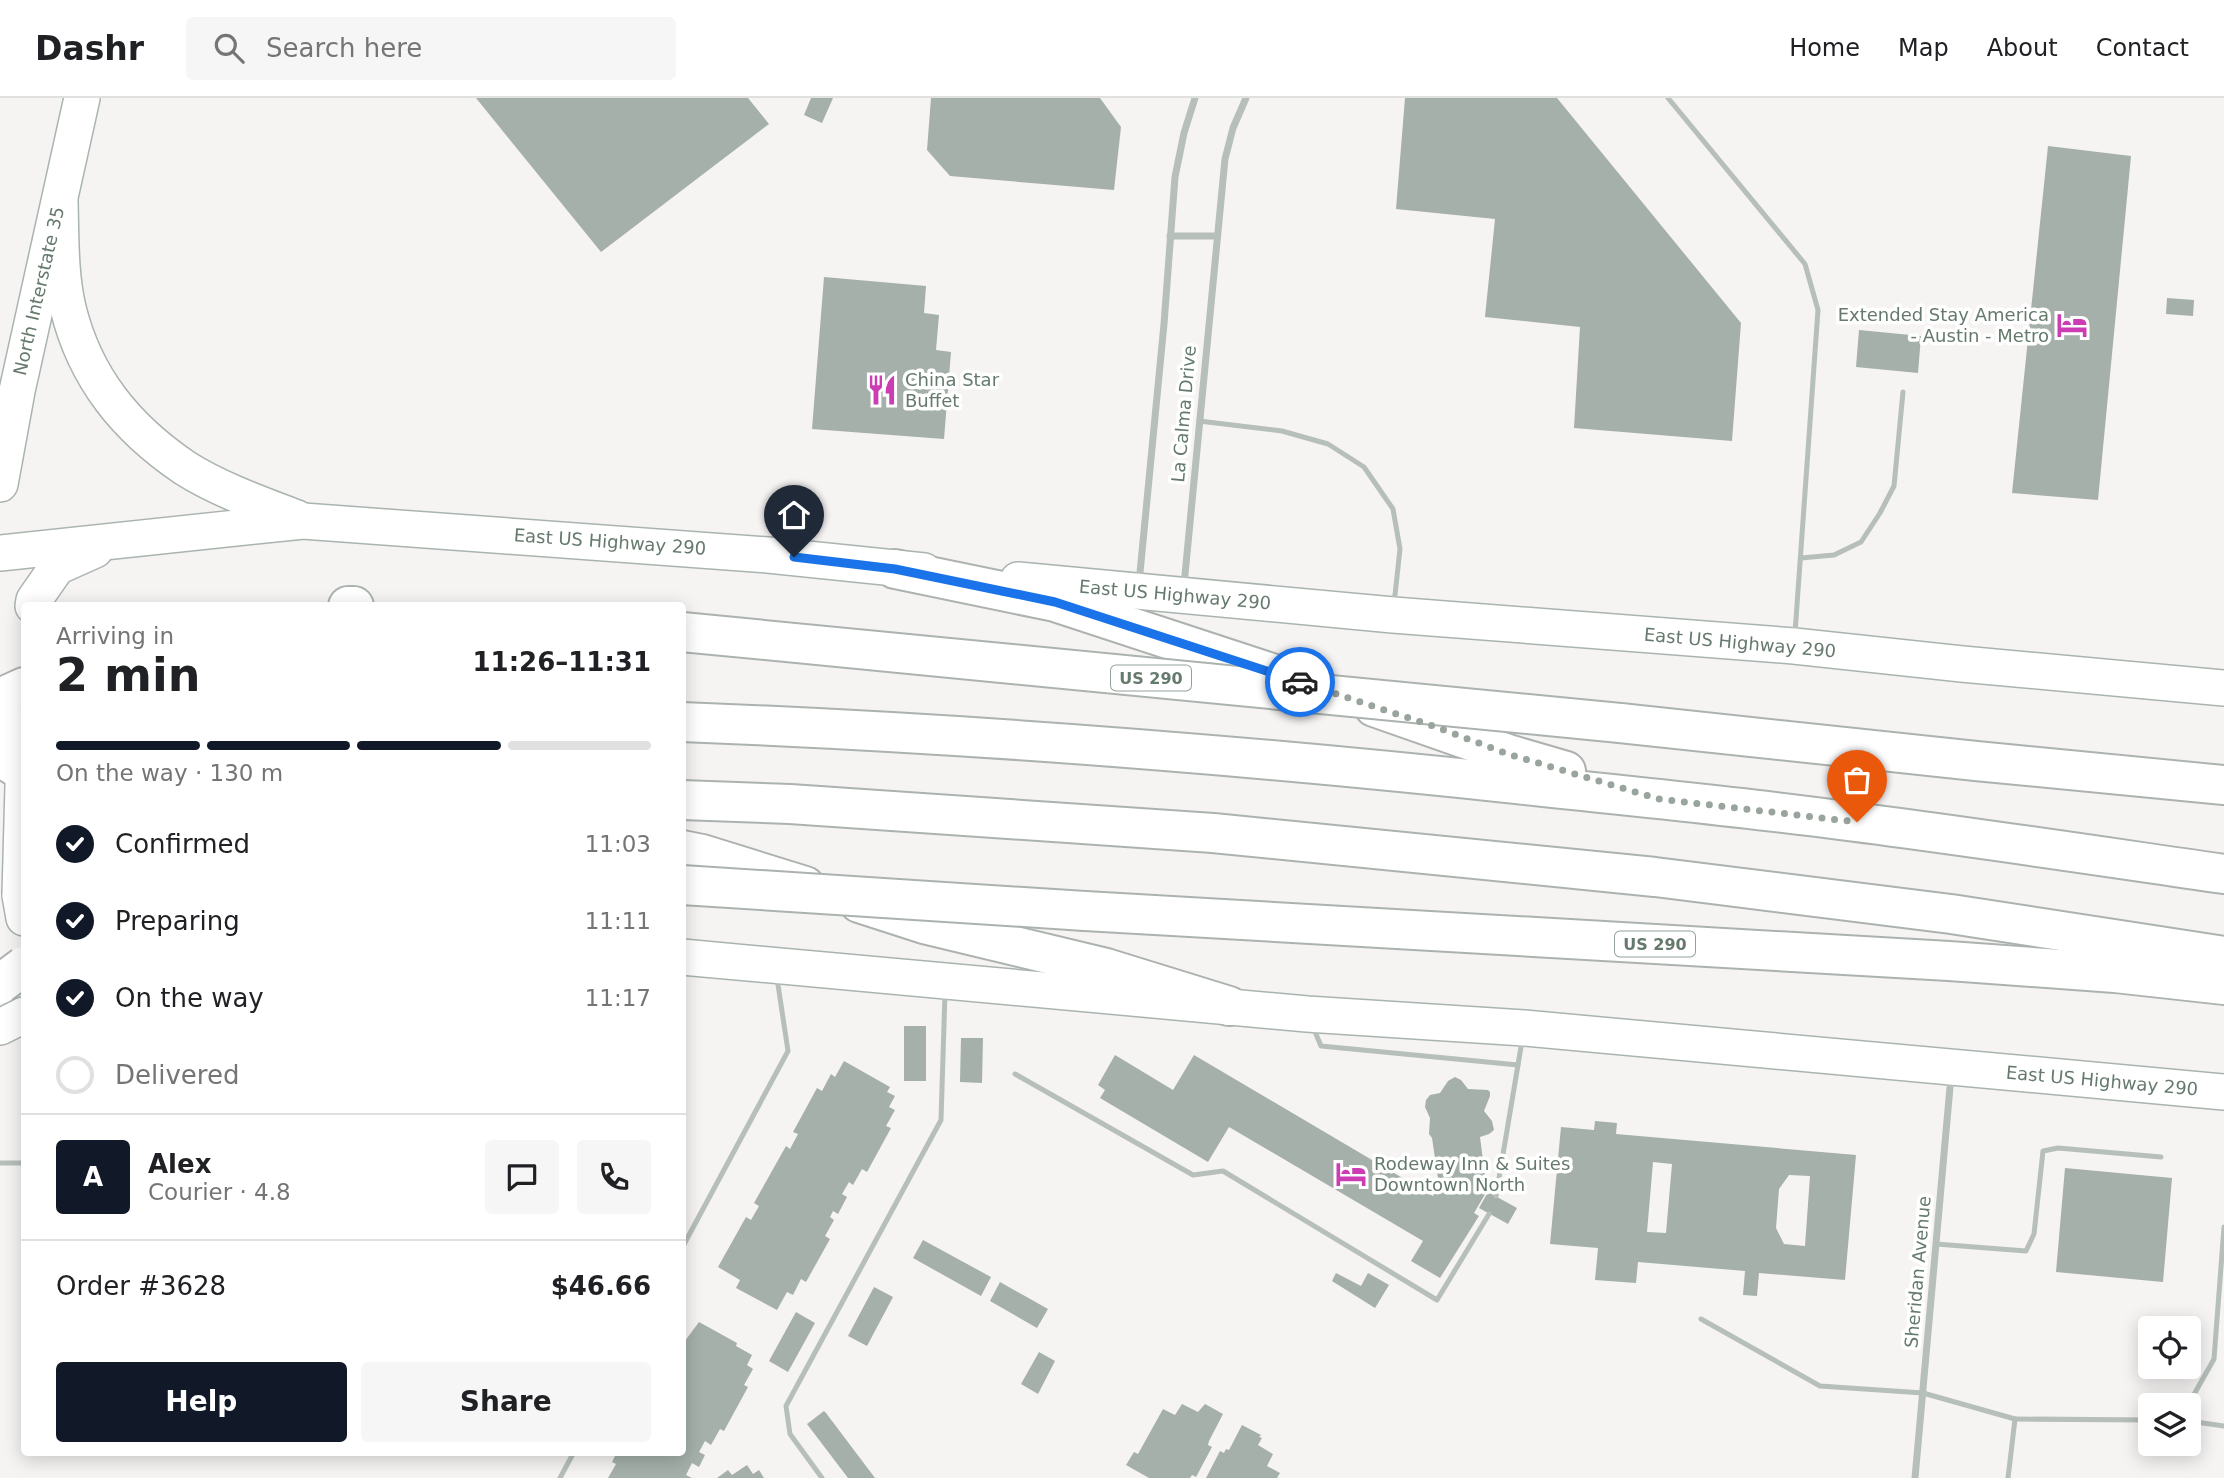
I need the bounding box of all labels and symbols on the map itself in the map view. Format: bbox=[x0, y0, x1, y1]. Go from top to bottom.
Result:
street label: North Interstate 35 bbox=[9, 204, 68, 377]
place label: Extended Stay America - Austin - Metro bbox=[1838, 304, 2049, 346]
hotel icon: Extended Stay America - Austin - Metro bbox=[2055, 308, 2089, 342]
street label: La Calma Drive bbox=[1167, 344, 1200, 483]
place label: China Star Buffet bbox=[905, 369, 1000, 411]
restaurant icon: China Star Buffet bbox=[865, 373, 899, 407]
pin bbox=[764, 485, 824, 557]
street label: East US Highway 290 bbox=[513, 524, 707, 559]
street label: East US Highway 290 bbox=[1078, 576, 1272, 613]
street label: East US Highway 290 bbox=[1643, 624, 1837, 661]
courier bbox=[1265, 647, 1335, 717]
road number: US 290 bbox=[1111, 666, 1191, 691]
pin bbox=[1827, 750, 1887, 822]
road number: US 290 bbox=[1615, 932, 1695, 957]
street label: East US Highway 290 bbox=[2005, 1062, 2199, 1099]
place label: Rodeway Inn & Suites Downtown North bbox=[1374, 1153, 1570, 1195]
hotel icon: Rodeway Inn & Suites Downtown North bbox=[1334, 1157, 1368, 1191]
street label: Sheridan Avenue bbox=[1900, 1195, 1935, 1349]

